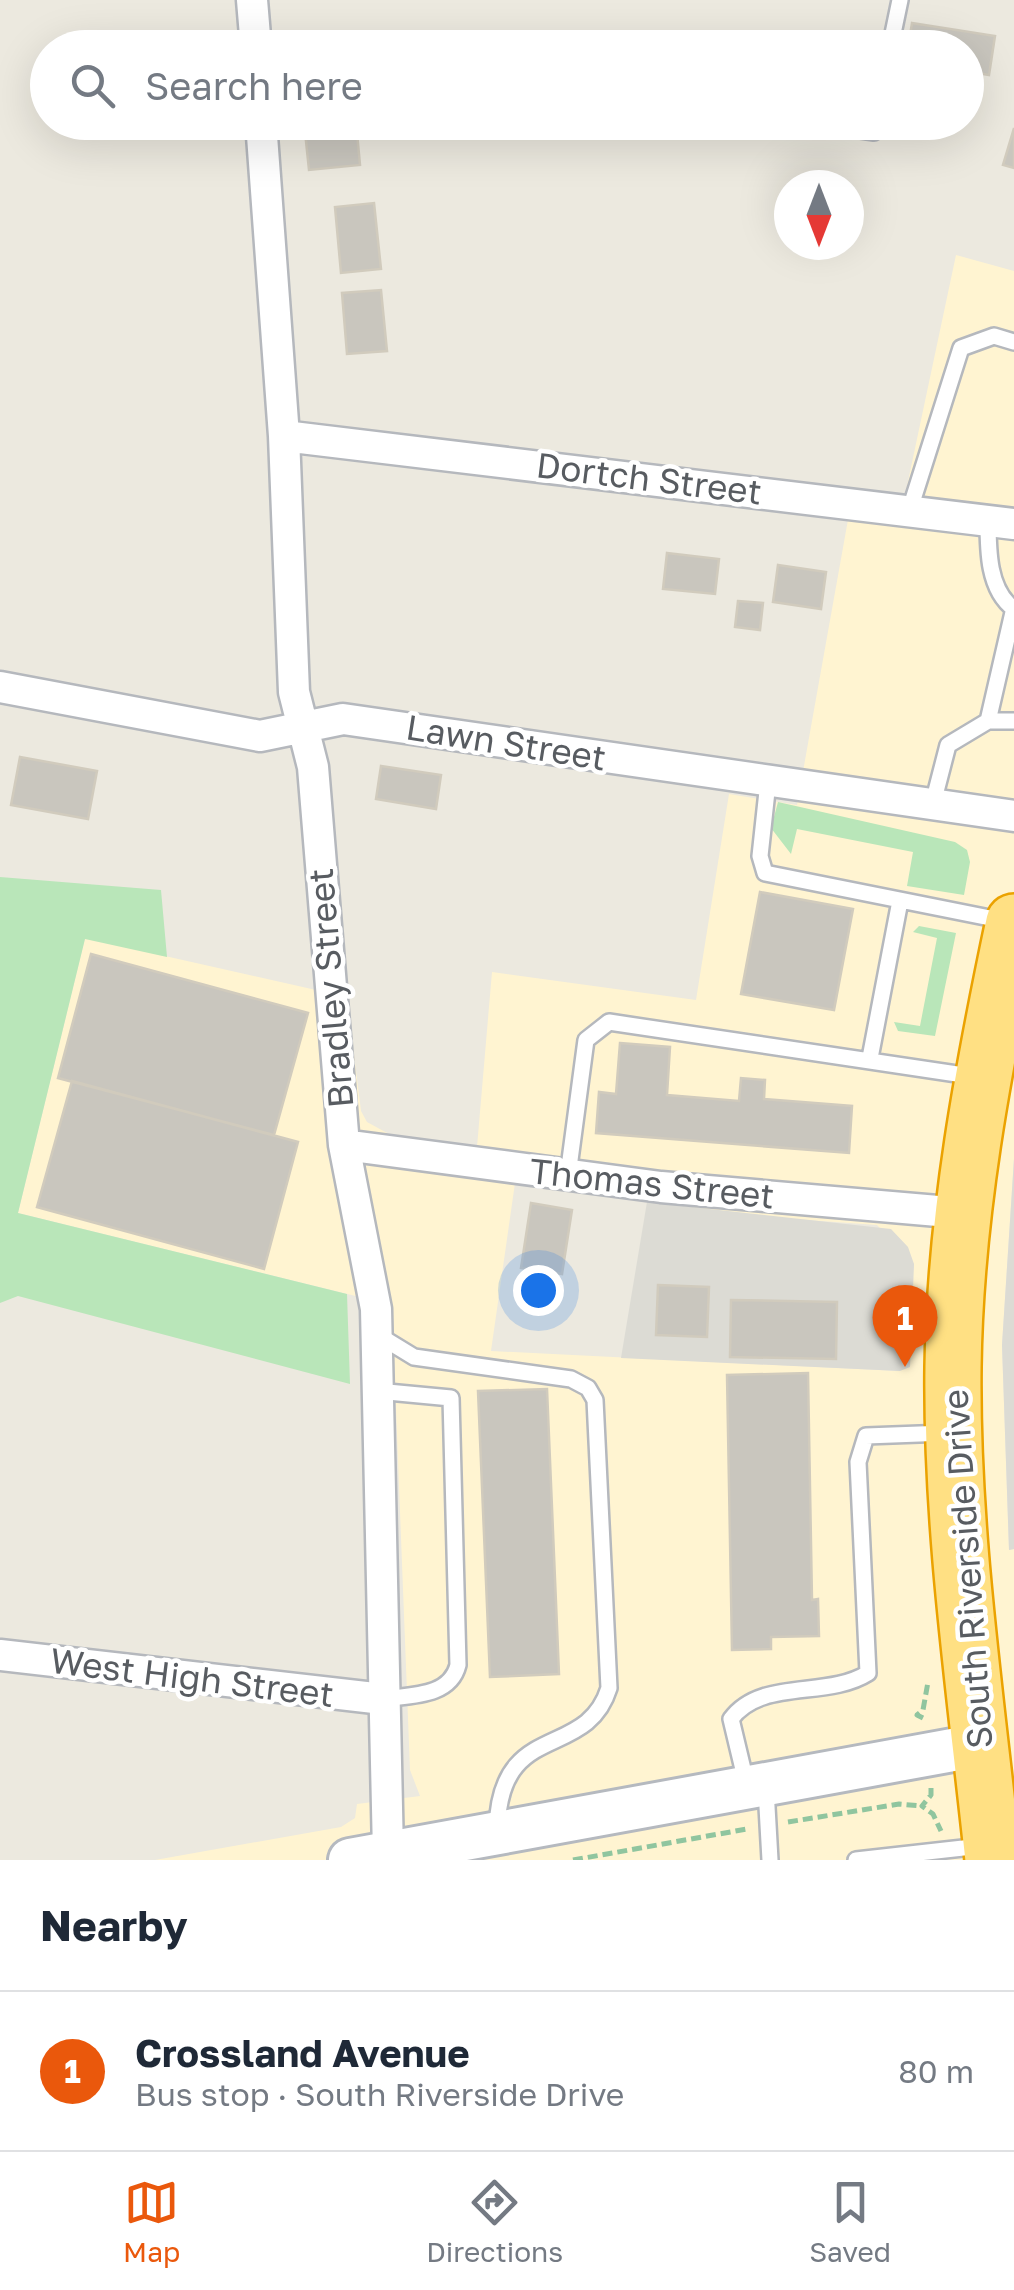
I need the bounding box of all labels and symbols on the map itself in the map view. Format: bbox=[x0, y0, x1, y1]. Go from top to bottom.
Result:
north arrow bbox=[774, 170, 864, 260]
street label: Dortch Street bbox=[534, 443, 764, 513]
street label: Lawn Street bbox=[403, 705, 609, 779]
street label: Bradley Street bbox=[299, 866, 361, 1110]
street label: Thomas Street bbox=[528, 1149, 777, 1217]
your location bbox=[513, 1265, 564, 1316]
pin: 1 bbox=[872, 1284, 938, 1367]
street label: South Riverside Drive bbox=[933, 1388, 1001, 1750]
street label: West High Street bbox=[48, 1639, 336, 1715]

